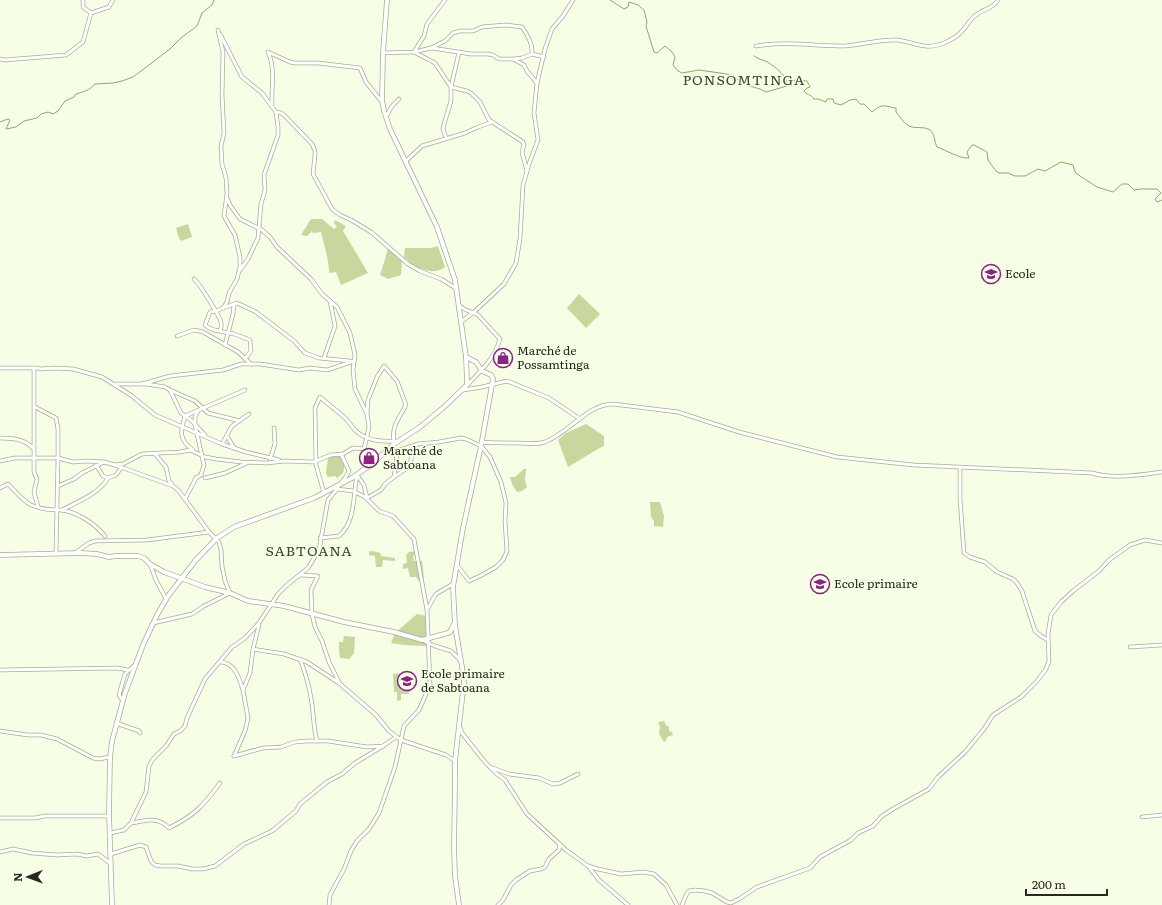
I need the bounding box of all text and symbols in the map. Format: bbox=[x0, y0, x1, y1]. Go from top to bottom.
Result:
district label: PONSOMTINGA bbox=[683, 69, 805, 89]
school or university icon: Ecole bbox=[980, 263, 1002, 285]
place label: Ecole bbox=[1005, 264, 1036, 282]
place label: Marché de Possamtinga bbox=[517, 341, 590, 373]
shop icon: Marché de Possamtinga bbox=[492, 347, 514, 369]
place label: Marché de Sabtoana bbox=[383, 441, 443, 473]
shop icon: Marché de Sabtoana bbox=[358, 447, 380, 469]
district label: SABTOANA bbox=[265, 540, 353, 560]
school or university icon: Ecole primaire bbox=[809, 573, 831, 595]
place label: Ecole primaire bbox=[834, 574, 918, 592]
place label: Ecole primaire de Sabtoana bbox=[421, 664, 505, 696]
school or university icon: Ecole primaire de Sabtoana bbox=[396, 670, 418, 692]
north arrow bbox=[8, 857, 48, 897]
scale bar bbox=[1026, 871, 1107, 897]
text: N bbox=[9, 872, 25, 882]
text: 200 m bbox=[1032, 875, 1066, 893]

